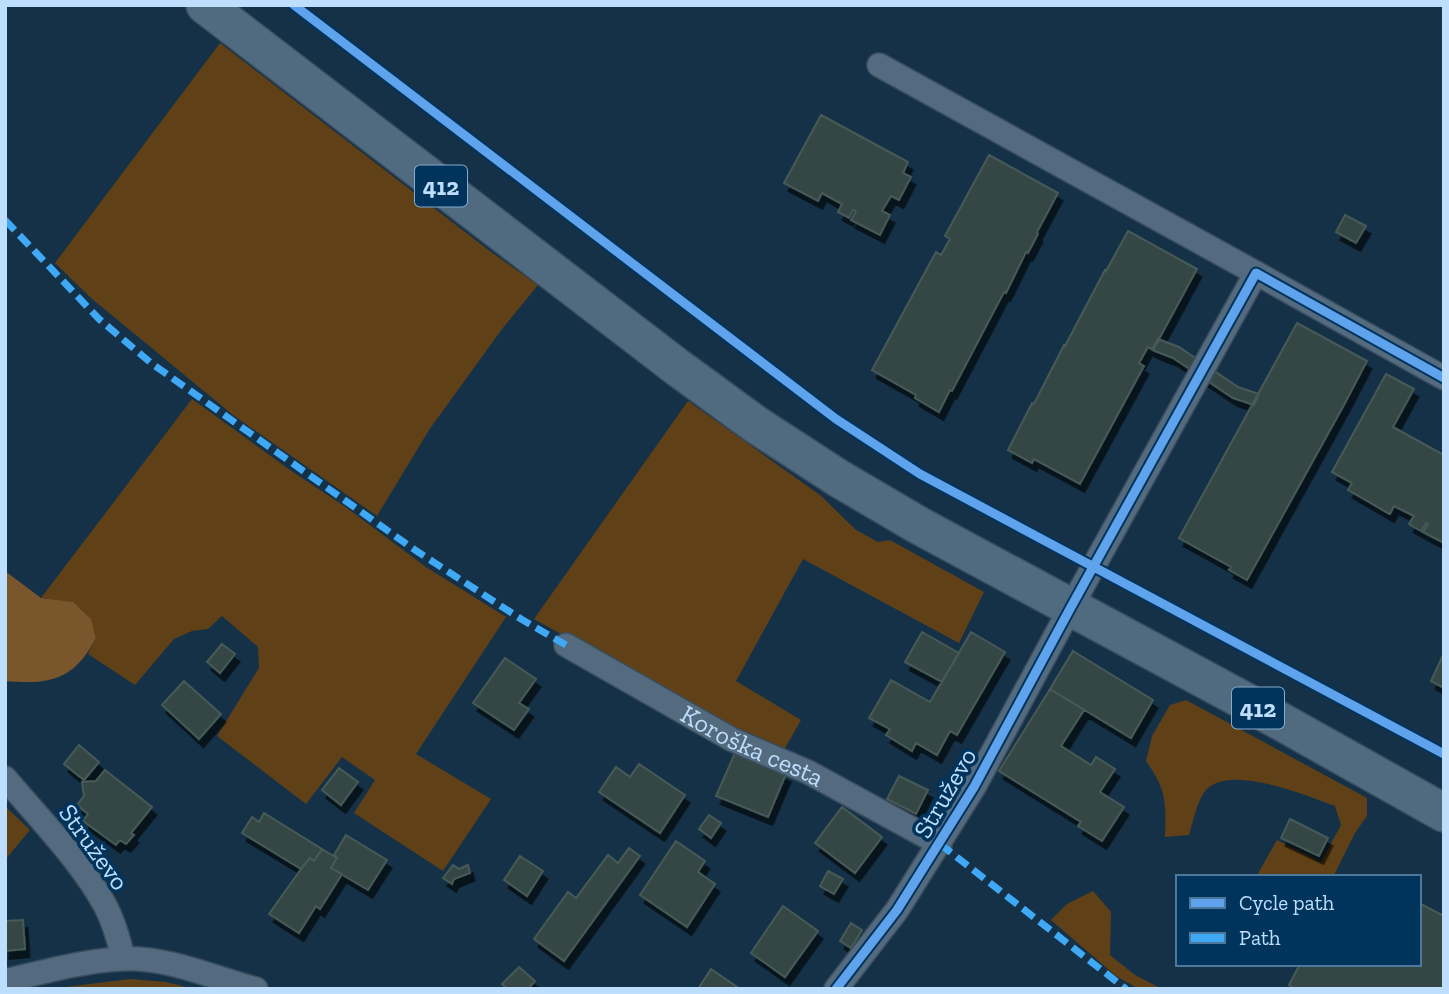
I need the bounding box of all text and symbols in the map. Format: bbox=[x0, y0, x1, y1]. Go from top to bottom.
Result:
road number: 412 bbox=[415, 166, 467, 206]
road number: 412 bbox=[1232, 688, 1284, 728]
street label: Koroška cesta bbox=[675, 698, 830, 794]
street label: Struževo bbox=[906, 742, 984, 844]
street label: Struževo bbox=[52, 798, 136, 896]
legend bbox=[1176, 875, 1421, 966]
text: Cycle path bbox=[1239, 890, 1334, 915]
text: Path bbox=[1239, 925, 1281, 950]

